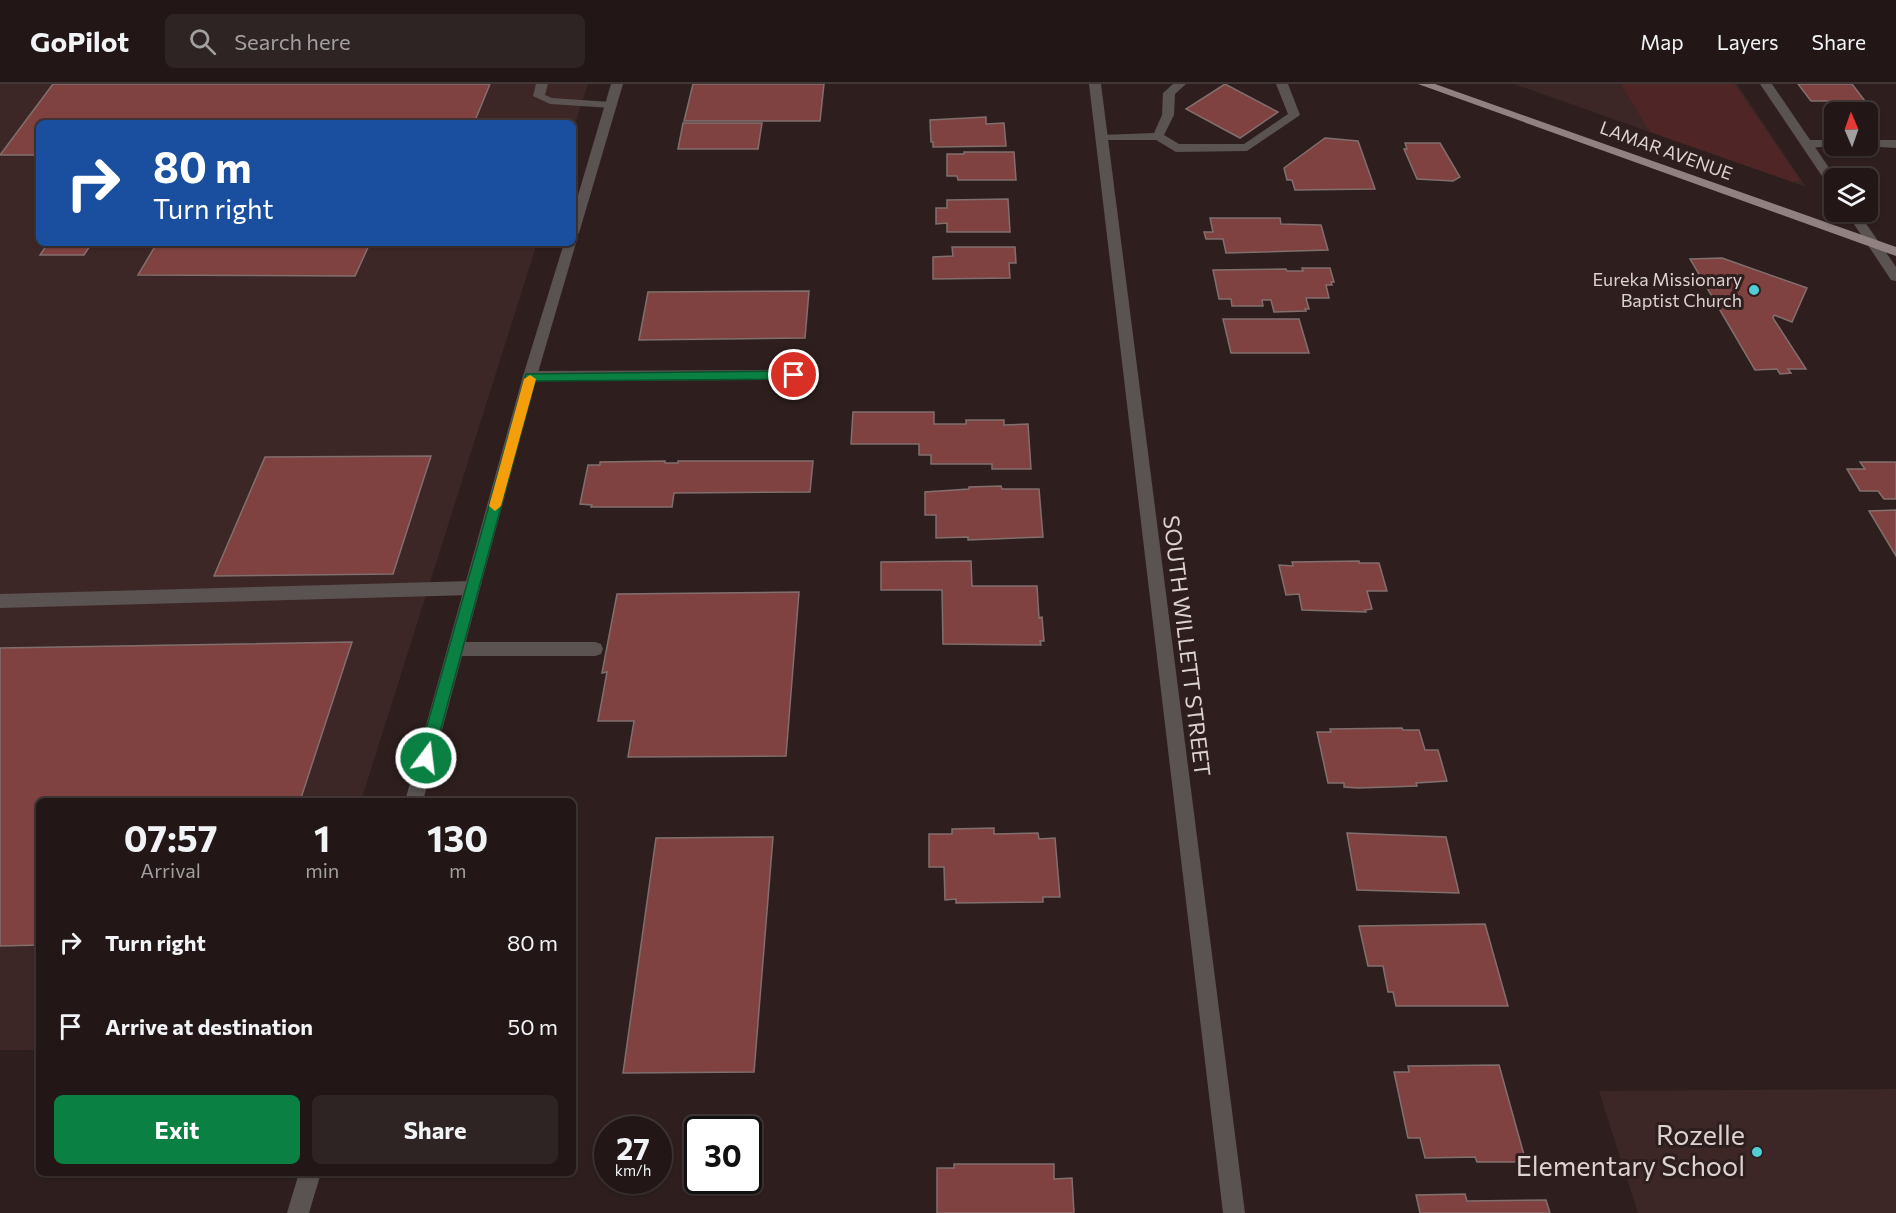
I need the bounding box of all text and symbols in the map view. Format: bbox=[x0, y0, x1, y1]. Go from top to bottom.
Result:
search box bbox=[165, 14, 585, 68]
text: GoPilot bbox=[30, 24, 129, 58]
icon: search bbox=[186, 25, 219, 58]
text: Search here bbox=[234, 28, 351, 55]
text: Map bbox=[1640, 29, 1684, 54]
text: Layers bbox=[1717, 29, 1779, 54]
text: Share bbox=[1812, 29, 1866, 54]
north arrow bbox=[1824, 102, 1878, 156]
map controls bbox=[1824, 102, 1878, 222]
street label: LAMAR AVENUE bbox=[1597, 116, 1736, 184]
text: 80 m bbox=[153, 140, 252, 192]
icon: right bbox=[54, 144, 132, 222]
button: layers bbox=[1824, 168, 1878, 222]
text: Turn right bbox=[153, 192, 273, 225]
place label: Eureka Missionary Baptist Church bbox=[1592, 268, 1742, 311]
marker: Eureka Missionary Baptist Church bbox=[1747, 283, 1761, 297]
pin bbox=[768, 349, 819, 400]
icon: arrive bbox=[777, 358, 810, 391]
street label: SOUTH WILLETT STREET bbox=[1158, 514, 1217, 778]
position arrow bbox=[394, 726, 458, 790]
text: 07:57 bbox=[124, 815, 217, 859]
text: 1 bbox=[314, 815, 330, 859]
text: 130 bbox=[427, 815, 488, 859]
text: Arrival bbox=[140, 858, 201, 882]
text: min bbox=[305, 858, 339, 882]
text: m bbox=[449, 858, 466, 882]
icon: right bbox=[54, 926, 87, 959]
text: Turn right bbox=[105, 929, 206, 956]
text: 80 m bbox=[507, 929, 558, 956]
icon: arrive bbox=[54, 1010, 87, 1043]
text: Arrive at destination bbox=[105, 1013, 313, 1040]
text: 50 m bbox=[508, 1013, 558, 1040]
button: Exit bbox=[54, 1095, 300, 1164]
button: Share bbox=[312, 1095, 558, 1164]
speed limit sign: 30 bbox=[684, 1116, 762, 1194]
place label: Rozelle Elementary School bbox=[1516, 1118, 1745, 1182]
text: 27 bbox=[616, 1129, 650, 1166]
marker: Rozelle Elementary School bbox=[1750, 1145, 1764, 1159]
text: km/h bbox=[615, 1161, 651, 1179]

